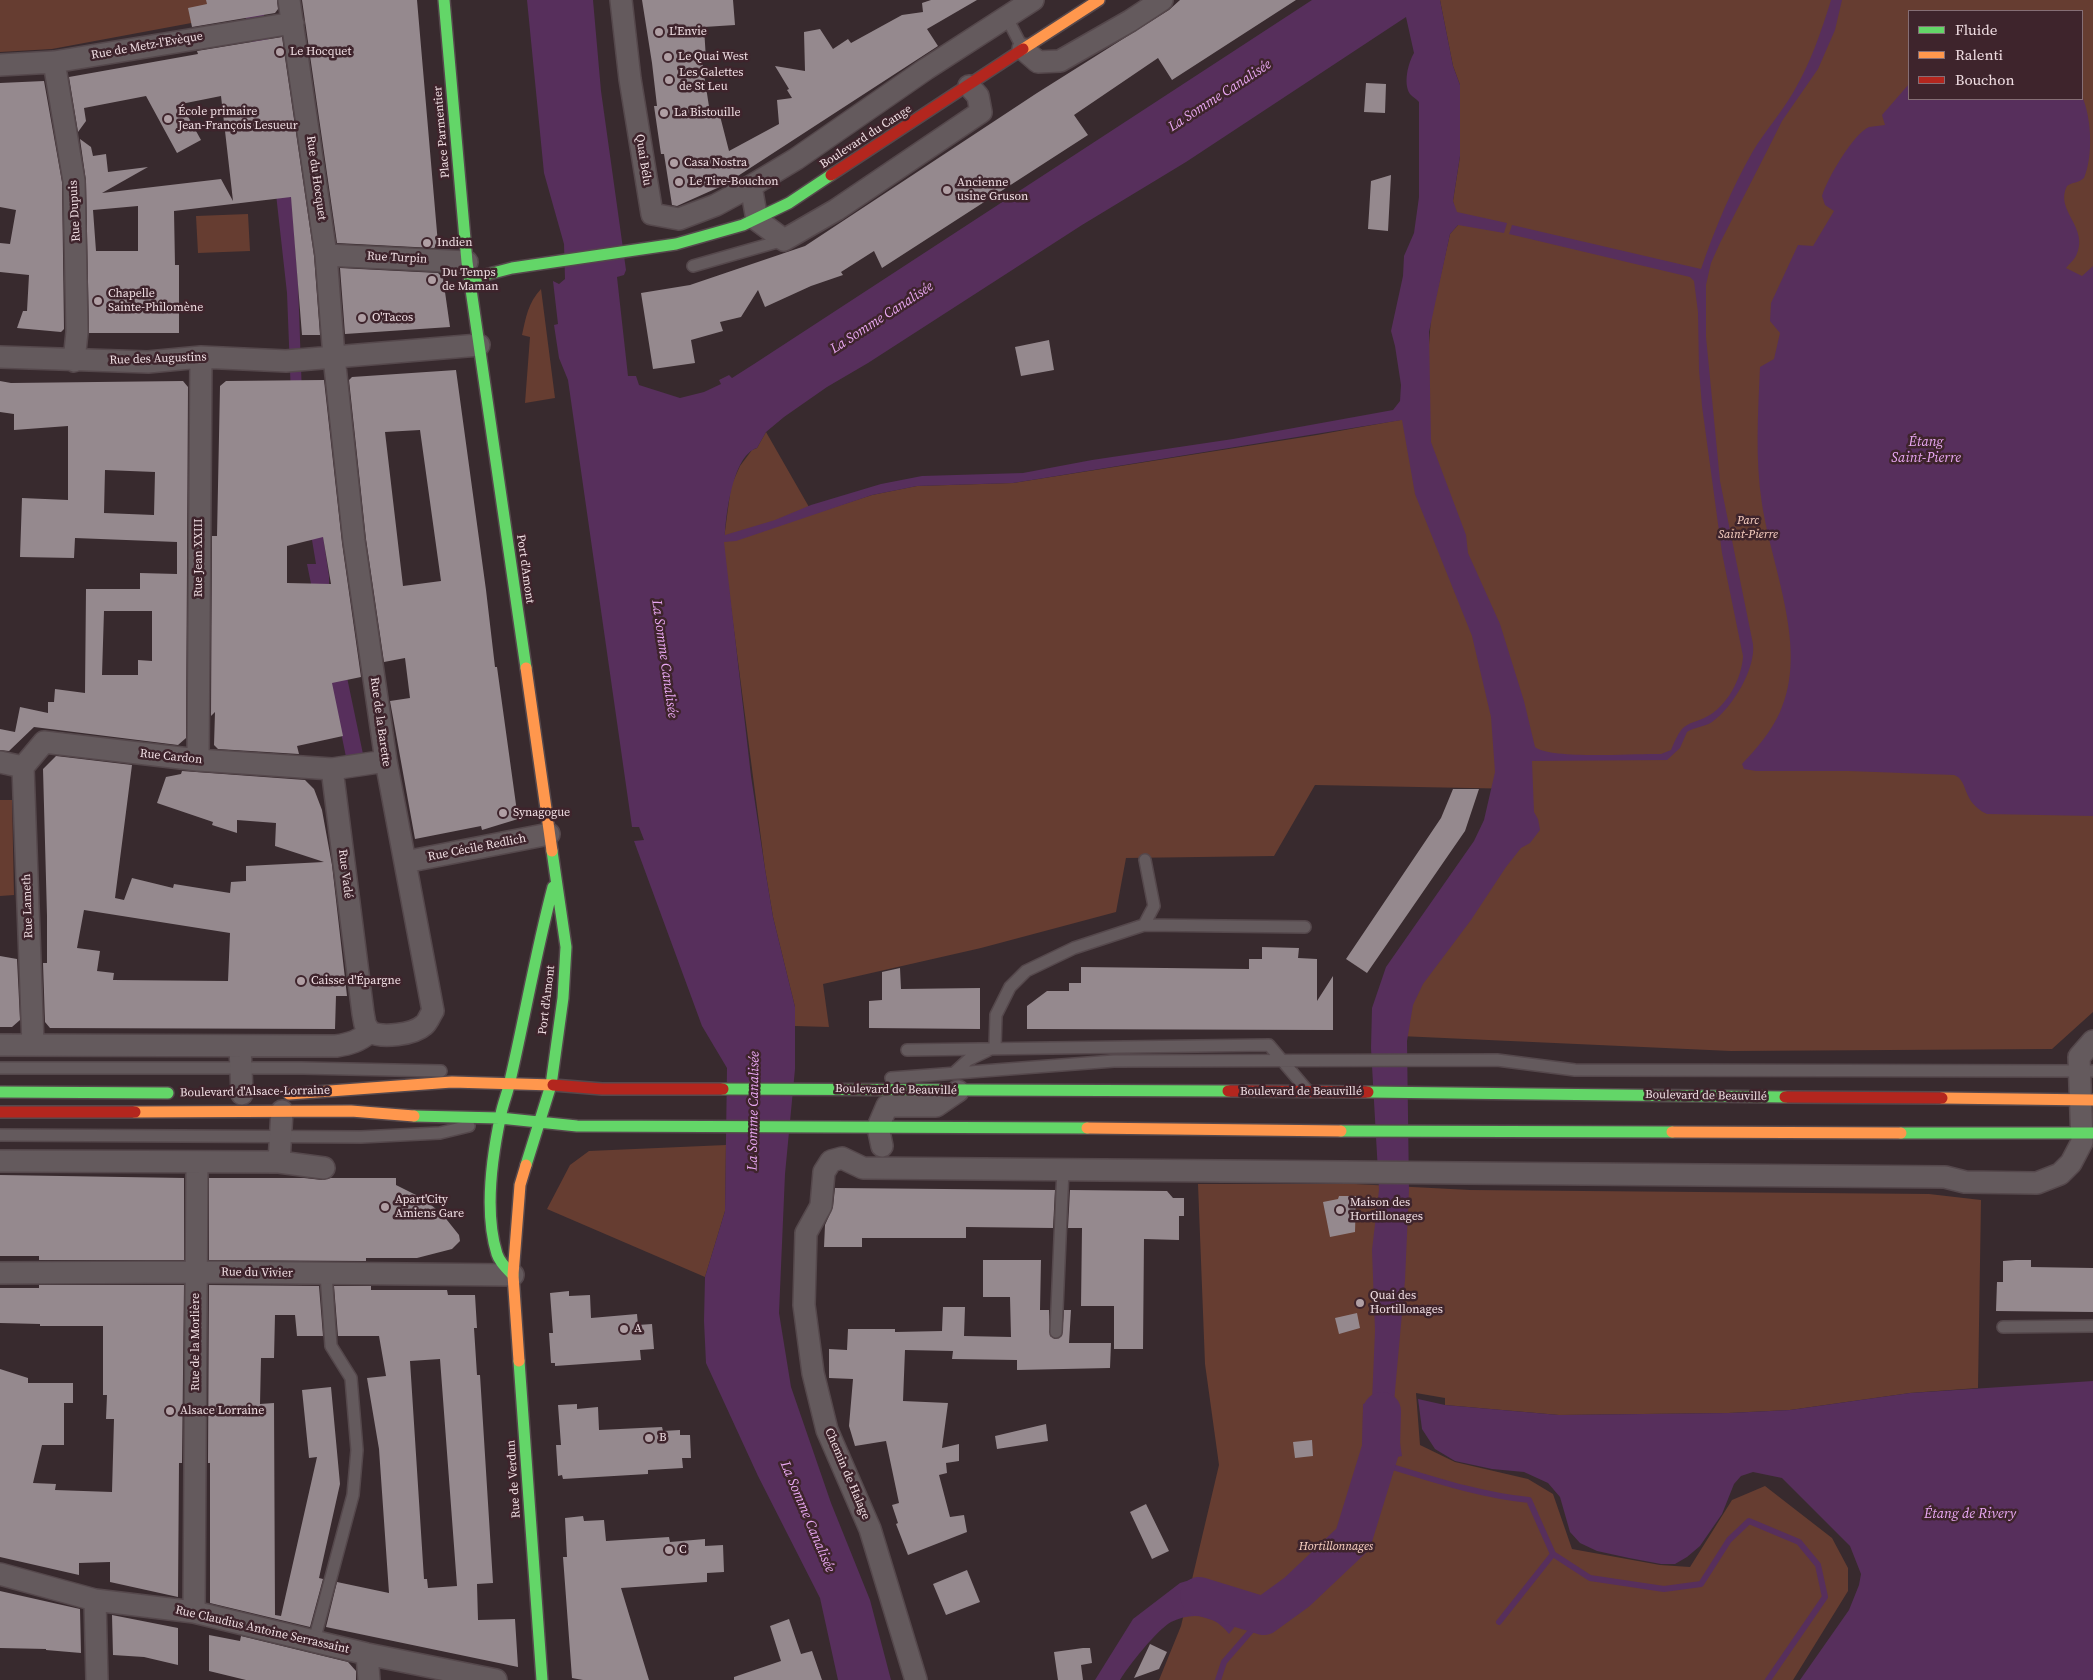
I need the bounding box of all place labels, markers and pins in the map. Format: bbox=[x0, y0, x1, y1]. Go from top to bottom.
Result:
place label: L'Envie bbox=[669, 25, 707, 39]
marker: L'Envie bbox=[653, 26, 665, 38]
place label: Le Hocquet bbox=[290, 45, 351, 59]
marker: Le Hocquet bbox=[274, 46, 286, 58]
place label: Le Quai West bbox=[678, 50, 748, 64]
marker: Le Quai West bbox=[662, 51, 674, 63]
place label: Les Galettes de St Leu bbox=[679, 66, 743, 94]
marker: Les Galettes de St Leu bbox=[663, 74, 675, 86]
place label: École primaire Jean-François Lesueur bbox=[178, 105, 298, 133]
place label: La Bistouille bbox=[674, 106, 741, 120]
marker: La Bistouille bbox=[658, 107, 670, 119]
marker: École primaire Jean-François Lesueur bbox=[162, 113, 174, 125]
place label: Casa Nostra bbox=[684, 156, 747, 170]
marker: Casa Nostra bbox=[668, 157, 680, 169]
place label: Le Tire-Bouchon bbox=[689, 175, 779, 189]
marker: Le Tire-Bouchon bbox=[673, 176, 685, 188]
place label: Ancienne usine Gruson bbox=[957, 176, 1028, 204]
marker: Ancienne usine Gruson bbox=[941, 184, 953, 196]
place label: Indien bbox=[437, 236, 472, 250]
marker: Indien bbox=[421, 237, 433, 249]
place label: Du Temps de Maman bbox=[442, 266, 498, 294]
marker: Du Temps de Maman bbox=[426, 274, 438, 286]
place label: Chapelle Sainte-Philomène bbox=[108, 287, 203, 315]
marker: Chapelle Sainte-Philomène bbox=[92, 295, 104, 307]
place label: O'Tacos bbox=[372, 311, 413, 325]
marker: O'Tacos bbox=[356, 312, 368, 324]
place label: Synagogue bbox=[513, 806, 570, 820]
marker: Synagogue bbox=[497, 807, 509, 819]
place label: Caisse d'Épargne bbox=[311, 974, 401, 988]
marker: Caisse d'Épargne bbox=[295, 975, 307, 987]
place label: Apart'City Amiens Gare bbox=[395, 1193, 464, 1221]
place label: Maison des Hortillonages bbox=[1350, 1196, 1423, 1224]
marker: Apart'City Amiens Gare bbox=[379, 1201, 391, 1213]
marker: Maison des Hortillonages bbox=[1334, 1204, 1346, 1216]
place label: Quai des Hortillonages bbox=[1370, 1289, 1443, 1317]
marker: Quai des Hortillonages bbox=[1354, 1297, 1366, 1309]
place label: A bbox=[634, 1322, 642, 1336]
marker: A bbox=[618, 1323, 630, 1335]
place label: Alsace Lorraine bbox=[180, 1404, 264, 1418]
marker: Alsace Lorraine bbox=[164, 1405, 176, 1417]
place label: B bbox=[659, 1431, 667, 1445]
marker: B bbox=[643, 1432, 655, 1444]
place label: C bbox=[679, 1543, 687, 1557]
marker: C bbox=[663, 1544, 675, 1556]

